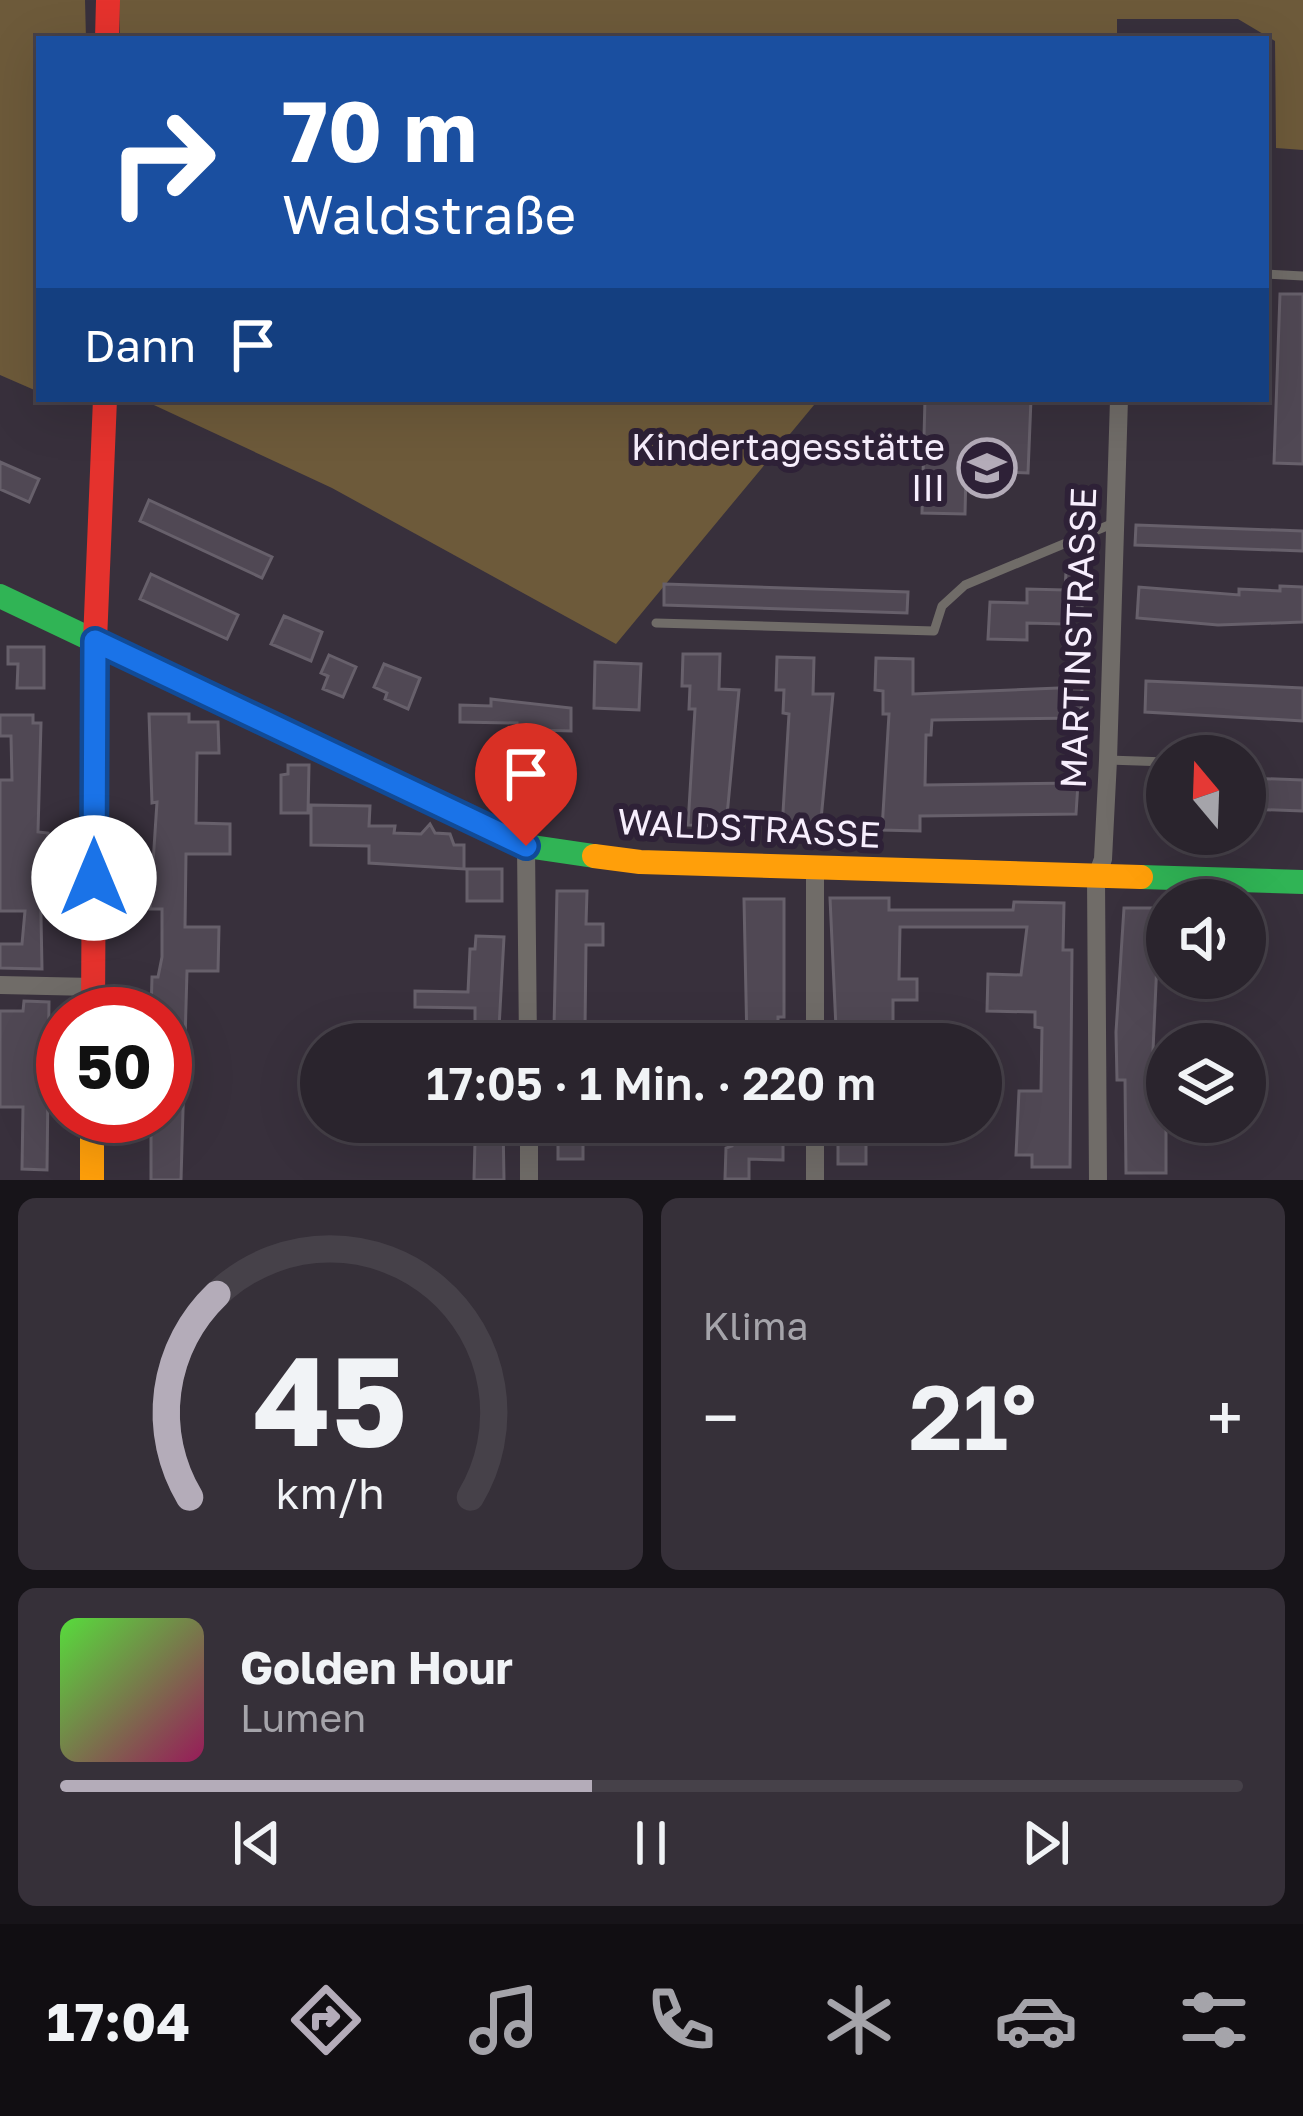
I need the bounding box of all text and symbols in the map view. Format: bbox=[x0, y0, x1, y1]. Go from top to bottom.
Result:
text: 70 m bbox=[282, 80, 477, 180]
icon: right bbox=[84, 84, 240, 240]
text: Waldstraße bbox=[282, 181, 576, 246]
icon: arrive bbox=[220, 312, 286, 378]
text: Dann bbox=[84, 318, 196, 372]
place label: Kindertagesstätte III bbox=[631, 425, 945, 509]
school or university icon: Kindertagesstätte III bbox=[956, 437, 1018, 499]
street label: MARTINSTRASSE bbox=[1051, 487, 1104, 789]
pin bbox=[475, 723, 577, 846]
north arrow bbox=[1146, 735, 1266, 855]
map controls bbox=[1146, 735, 1266, 1143]
icon: arrive bbox=[493, 741, 559, 807]
street label: WALDSTRASSE bbox=[616, 799, 882, 856]
position arrow bbox=[31, 815, 157, 941]
button: sound bbox=[1146, 879, 1266, 999]
speed limit sign: 50 bbox=[36, 987, 192, 1143]
button: layers bbox=[1146, 1023, 1266, 1143]
text: 17:05 · 1 Min. · 220 m bbox=[426, 1056, 876, 1110]
text: Klima bbox=[703, 1302, 809, 1349]
text: 45 bbox=[253, 1324, 407, 1473]
text: 21° bbox=[909, 1362, 1037, 1470]
text: − bbox=[703, 1377, 739, 1457]
text: + bbox=[1207, 1377, 1243, 1457]
text: km/h bbox=[276, 1467, 385, 1518]
text: Golden Hour bbox=[240, 1640, 513, 1694]
text: Lumen bbox=[240, 1694, 366, 1741]
icon: previous bbox=[224, 1810, 290, 1876]
icon: pause bbox=[618, 1810, 684, 1876]
icon: next bbox=[1013, 1810, 1079, 1876]
icon: directions bbox=[284, 1978, 368, 2062]
icon: music bbox=[462, 1978, 546, 2062]
icon: phone bbox=[639, 1978, 723, 2062]
icon: climate bbox=[817, 1978, 901, 2062]
icon: car bbox=[994, 1978, 1078, 2062]
icon: filters bbox=[1172, 1978, 1256, 2062]
text: 17:04 bbox=[47, 1988, 190, 2053]

